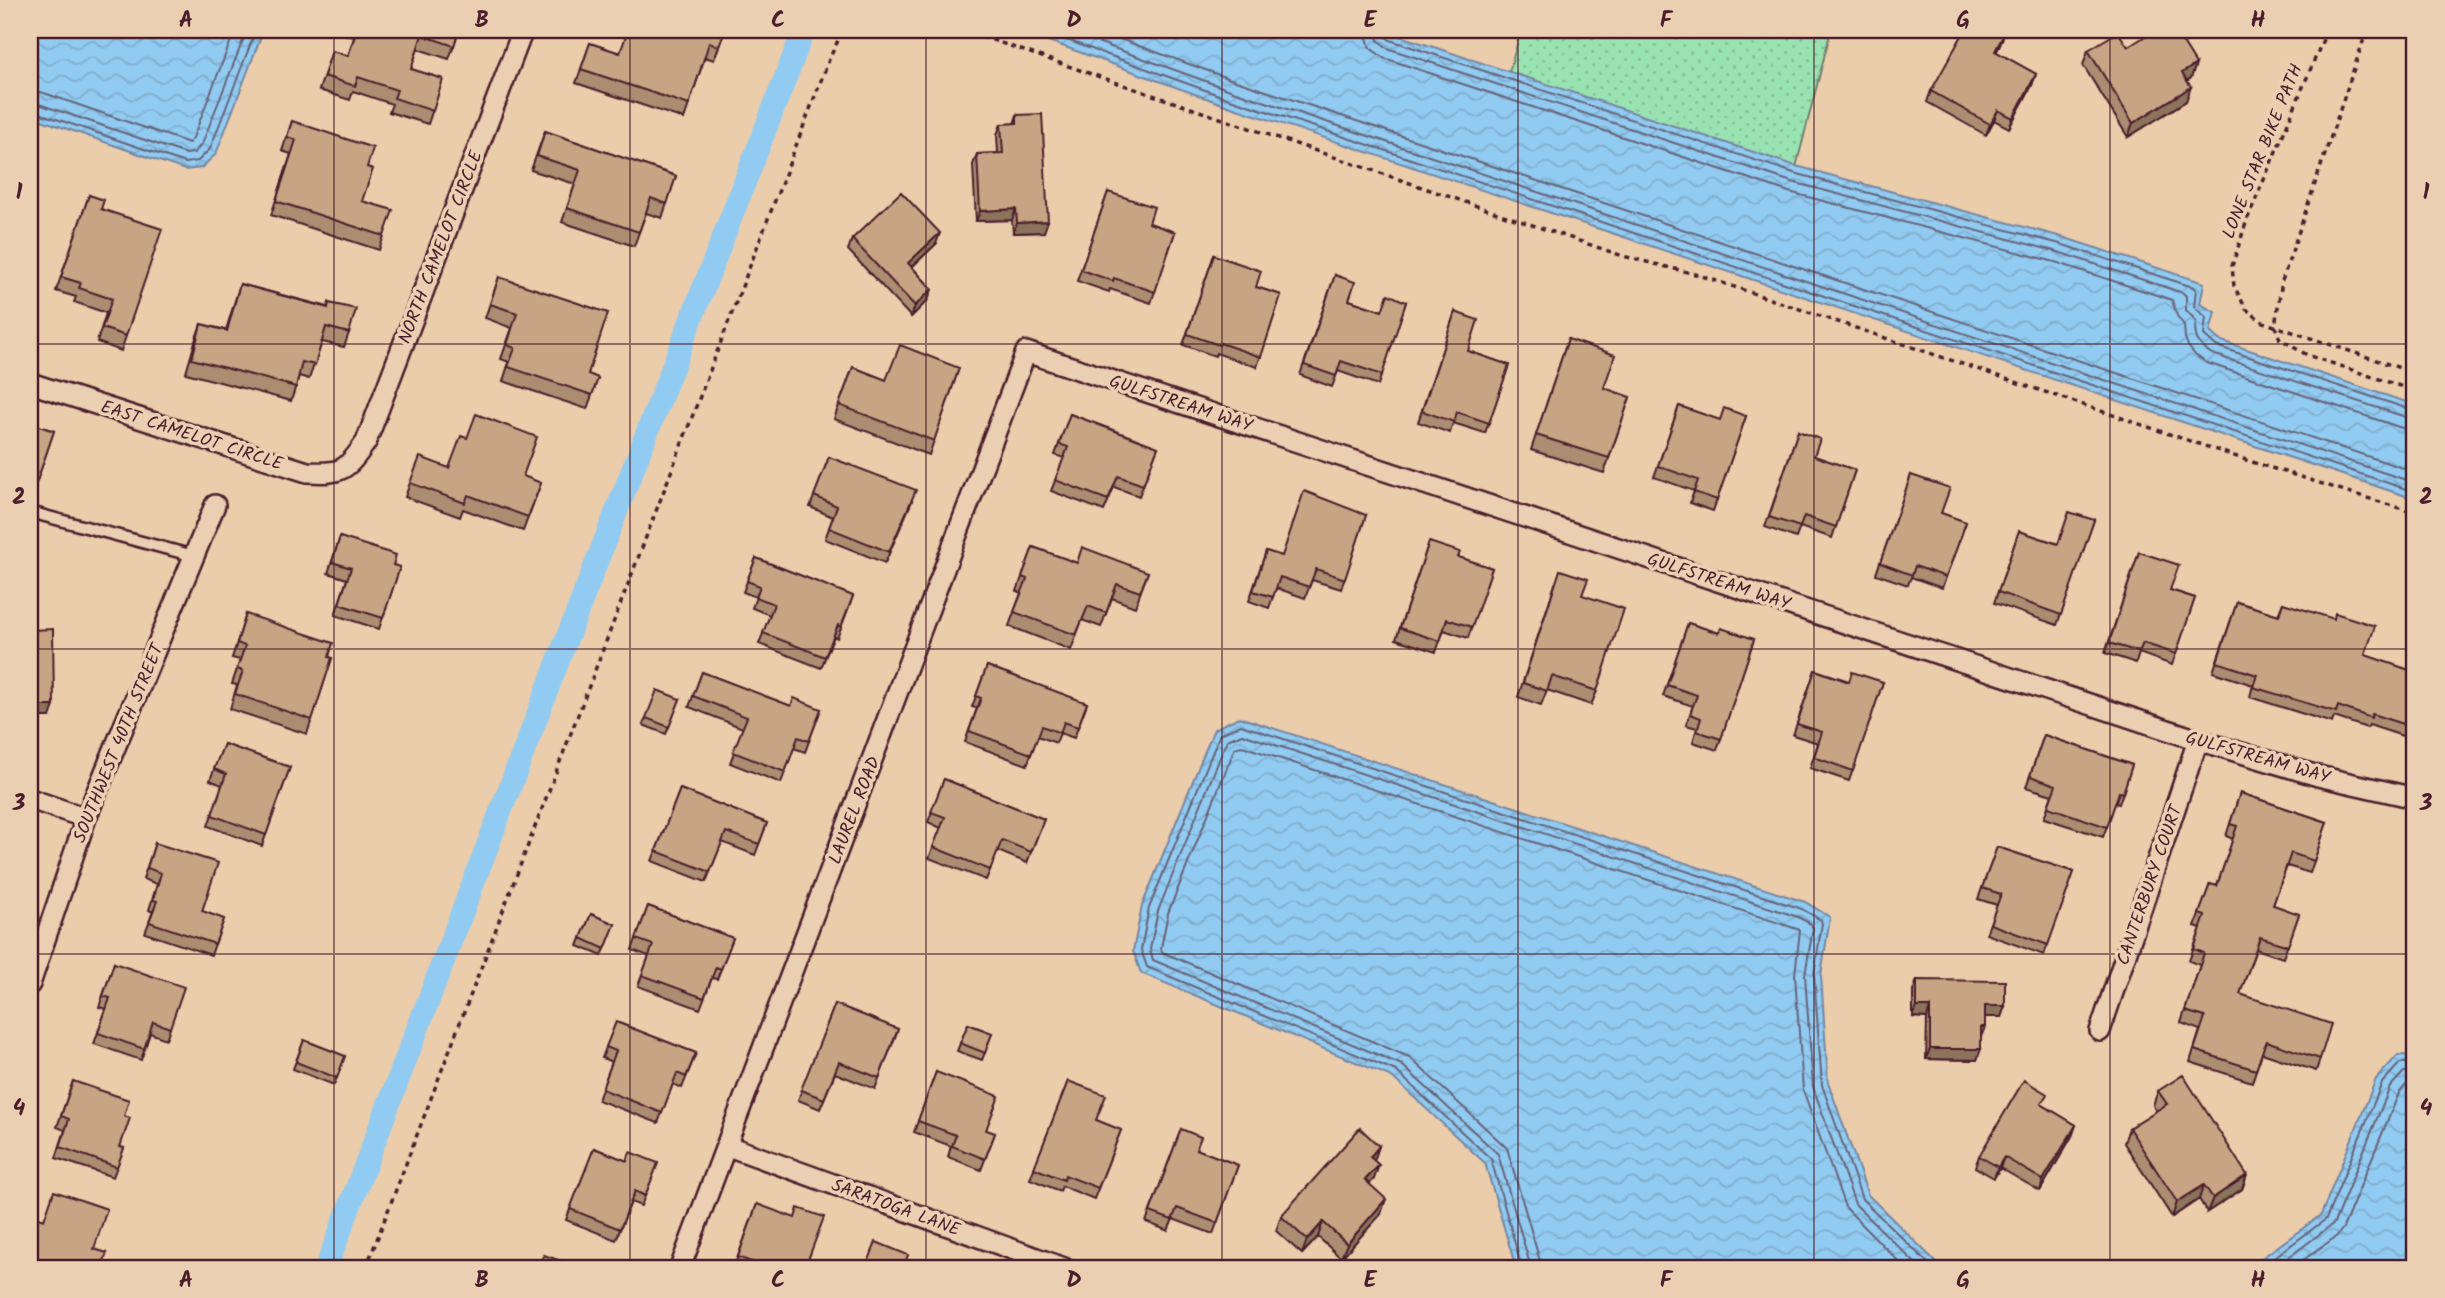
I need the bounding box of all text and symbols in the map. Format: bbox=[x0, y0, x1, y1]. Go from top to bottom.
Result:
text: A bbox=[179, 3, 193, 39]
text: B bbox=[475, 3, 489, 39]
text: C bbox=[771, 3, 785, 39]
text: D bbox=[1066, 3, 1082, 39]
text: E bbox=[1364, 3, 1378, 39]
text: F bbox=[1660, 3, 1674, 39]
text: G bbox=[1956, 3, 1970, 39]
text: H bbox=[2251, 3, 2266, 39]
street label: LONE STAR BIKE PATH bbox=[2215, 60, 2312, 243]
street label: NORTH CAMELOT CIRCLE bbox=[391, 146, 492, 348]
text: 1 bbox=[16, 175, 23, 211]
text: 1 bbox=[2423, 175, 2430, 211]
street label: GULFSTREAM WAY bbox=[1105, 368, 1256, 441]
street label: EAST CAMELOT CIRCLE bbox=[97, 393, 287, 480]
text: 2 bbox=[12, 480, 26, 516]
text: 2 bbox=[2419, 480, 2433, 516]
street label: GULFSTREAM WAY bbox=[1643, 546, 1794, 619]
street label: SOUTHWEST 40TH STREET bbox=[66, 638, 173, 847]
street label: GULFSTREAM WAY bbox=[2182, 724, 2334, 793]
street label: LAUREL ROAD bbox=[821, 752, 889, 869]
text: 3 bbox=[12, 786, 26, 822]
text: 3 bbox=[2419, 786, 2433, 822]
street label: CANTERBURY COURT bbox=[2109, 800, 2192, 969]
text: 4 bbox=[13, 1091, 26, 1127]
text: 4 bbox=[2420, 1091, 2433, 1127]
street label: SARATOGA LANE bbox=[827, 1172, 964, 1245]
text: A bbox=[179, 1263, 193, 1298]
text: B bbox=[475, 1263, 489, 1298]
text: C bbox=[771, 1263, 785, 1298]
text: D bbox=[1066, 1263, 1082, 1298]
text: E bbox=[1364, 1263, 1378, 1298]
text: F bbox=[1660, 1263, 1674, 1298]
text: G bbox=[1956, 1263, 1970, 1298]
text: H bbox=[2251, 1263, 2266, 1298]

